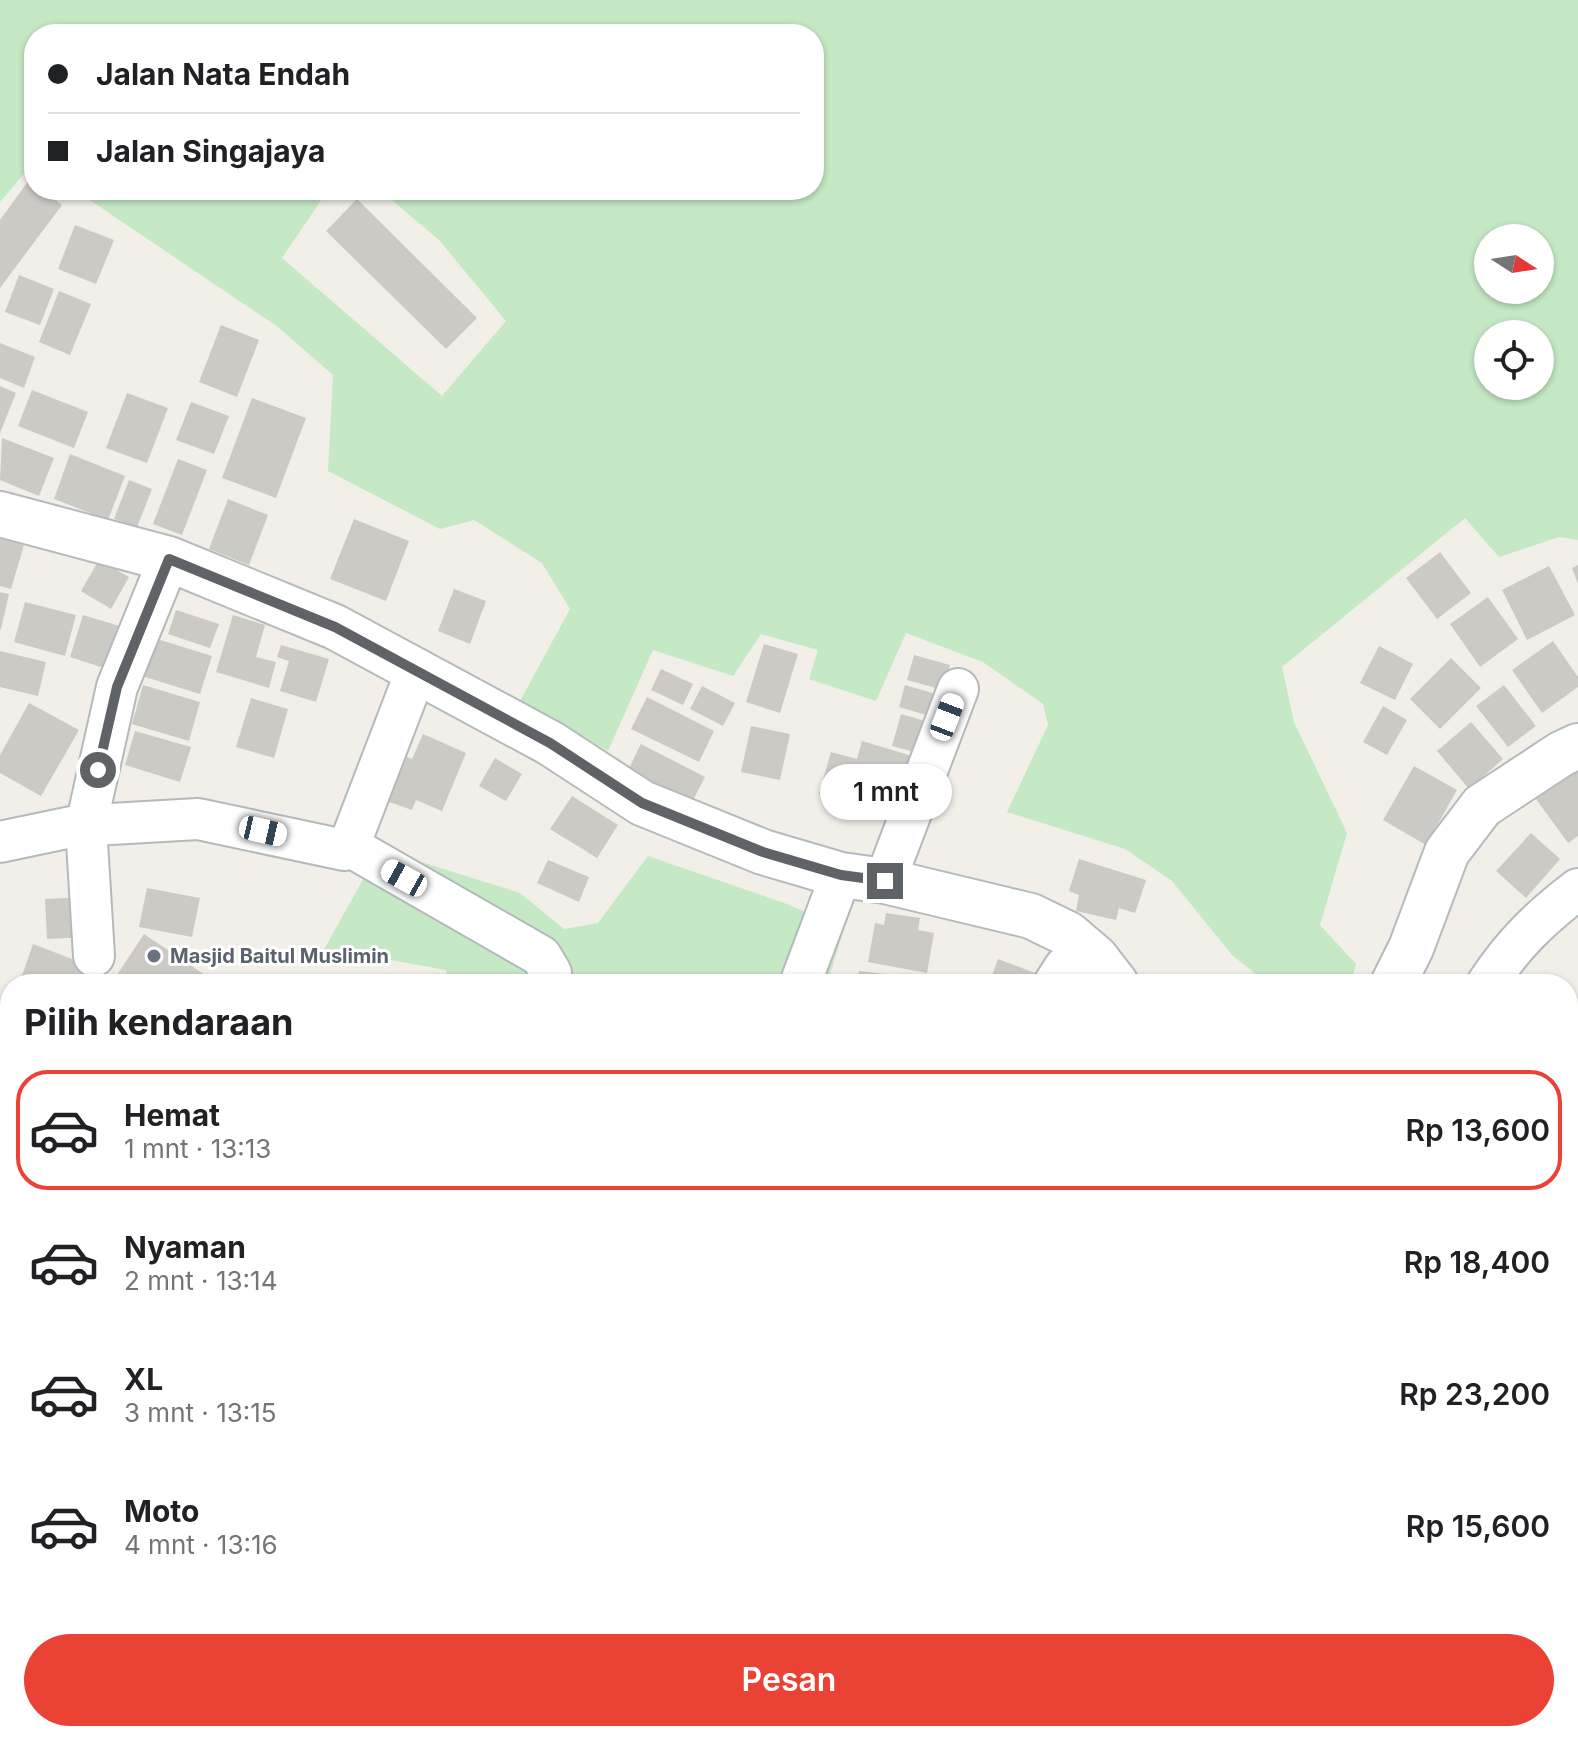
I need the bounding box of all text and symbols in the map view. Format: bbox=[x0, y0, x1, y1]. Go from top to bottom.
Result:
text: Jalan Nata Endah bbox=[96, 56, 350, 92]
text: Jalan Singajaya bbox=[96, 133, 325, 169]
north arrow bbox=[1474, 224, 1554, 304]
map controls bbox=[1474, 224, 1554, 400]
button: locate bbox=[1474, 320, 1554, 400]
car bbox=[927, 690, 967, 744]
route start bbox=[80, 752, 116, 788]
callout: 1 mnt bbox=[819, 765, 951, 821]
text: 1 mnt bbox=[853, 776, 919, 807]
car bbox=[237, 814, 289, 848]
car bbox=[377, 856, 431, 900]
route end bbox=[867, 863, 903, 899]
place label: Masjid Baitul Muslimin bbox=[170, 944, 389, 968]
marker: Masjid Baitul Muslimin bbox=[145, 947, 163, 965]
text: Pilih kendaraan bbox=[24, 1000, 293, 1044]
icon: car bbox=[28, 1094, 100, 1166]
text: Hemat bbox=[124, 1097, 220, 1133]
text: Rp 13,600 bbox=[1406, 1112, 1550, 1148]
text: 1 mnt · 13:13 bbox=[124, 1133, 271, 1164]
icon: car bbox=[28, 1226, 100, 1298]
text: Nyaman bbox=[124, 1229, 246, 1265]
text: Rp 18,400 bbox=[1404, 1244, 1550, 1280]
text: 2 mnt · 13:14 bbox=[124, 1265, 277, 1296]
icon: car bbox=[28, 1358, 100, 1430]
text: XL bbox=[124, 1361, 163, 1397]
text: Rp 23,200 bbox=[1399, 1376, 1550, 1412]
text: 3 mnt · 13:15 bbox=[124, 1397, 277, 1428]
icon: car bbox=[28, 1490, 100, 1562]
text: Moto bbox=[124, 1493, 199, 1529]
text: Rp 15,600 bbox=[1406, 1508, 1550, 1544]
text: 4 mnt · 13:16 bbox=[124, 1529, 278, 1560]
button: Pesan bbox=[24, 1634, 1554, 1726]

